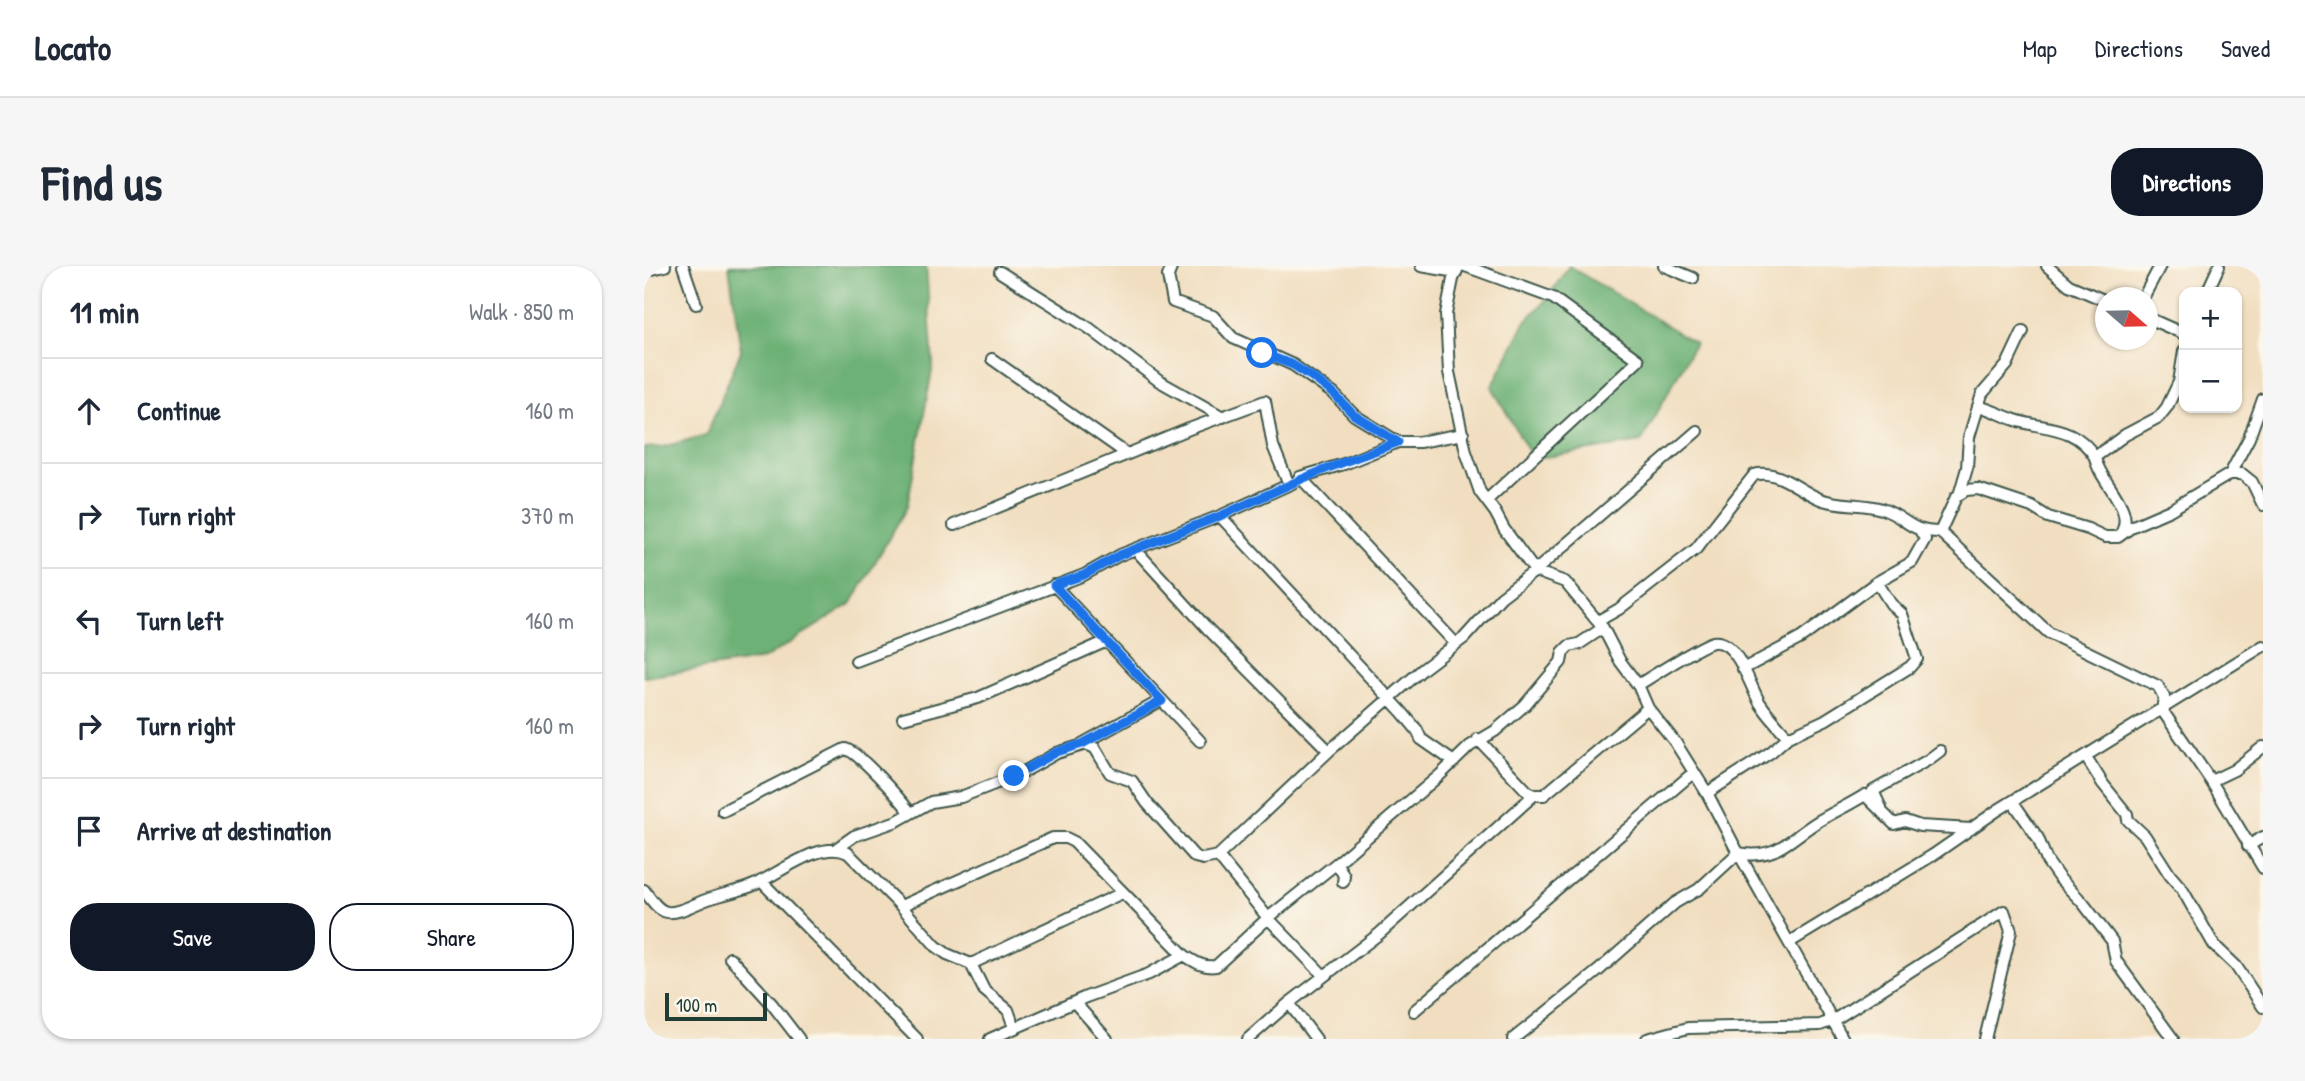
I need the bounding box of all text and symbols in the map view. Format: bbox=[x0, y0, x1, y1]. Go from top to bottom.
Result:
text: Locato bbox=[35, 26, 111, 70]
text: Map bbox=[2023, 32, 2057, 64]
text: Directions bbox=[2095, 32, 2183, 64]
text: Saved bbox=[2221, 32, 2270, 64]
button: Directions bbox=[2111, 148, 2263, 216]
text: Find us bbox=[42, 149, 162, 215]
north arrow bbox=[2095, 287, 2158, 350]
map controls bbox=[2179, 287, 2242, 413]
button: + bbox=[2179, 287, 2242, 350]
text: 11 min bbox=[70, 292, 139, 332]
text: Walk · 850 m bbox=[469, 296, 574, 327]
route start bbox=[1246, 337, 1277, 368]
button: − bbox=[2179, 350, 2242, 413]
icon: ahead bbox=[70, 392, 108, 430]
text: Continue bbox=[137, 393, 221, 428]
text: 160 m bbox=[525, 395, 574, 426]
icon: right bbox=[70, 497, 108, 535]
text: Turn right bbox=[137, 498, 235, 533]
text: 370 m bbox=[521, 500, 574, 531]
icon: left bbox=[70, 602, 108, 640]
text: Turn left bbox=[137, 603, 223, 638]
text: 160 m bbox=[525, 605, 574, 636]
icon: right bbox=[70, 707, 108, 745]
text: Turn right bbox=[137, 708, 235, 743]
text: 160 m bbox=[525, 710, 574, 741]
route end bbox=[998, 760, 1029, 791]
icon: arrive bbox=[70, 812, 108, 850]
text: Arrive at destination bbox=[137, 813, 332, 848]
button: Save bbox=[70, 903, 315, 971]
button: Share bbox=[329, 903, 574, 971]
scale bar bbox=[665, 990, 766, 1022]
text: 100 m bbox=[676, 992, 717, 1018]

